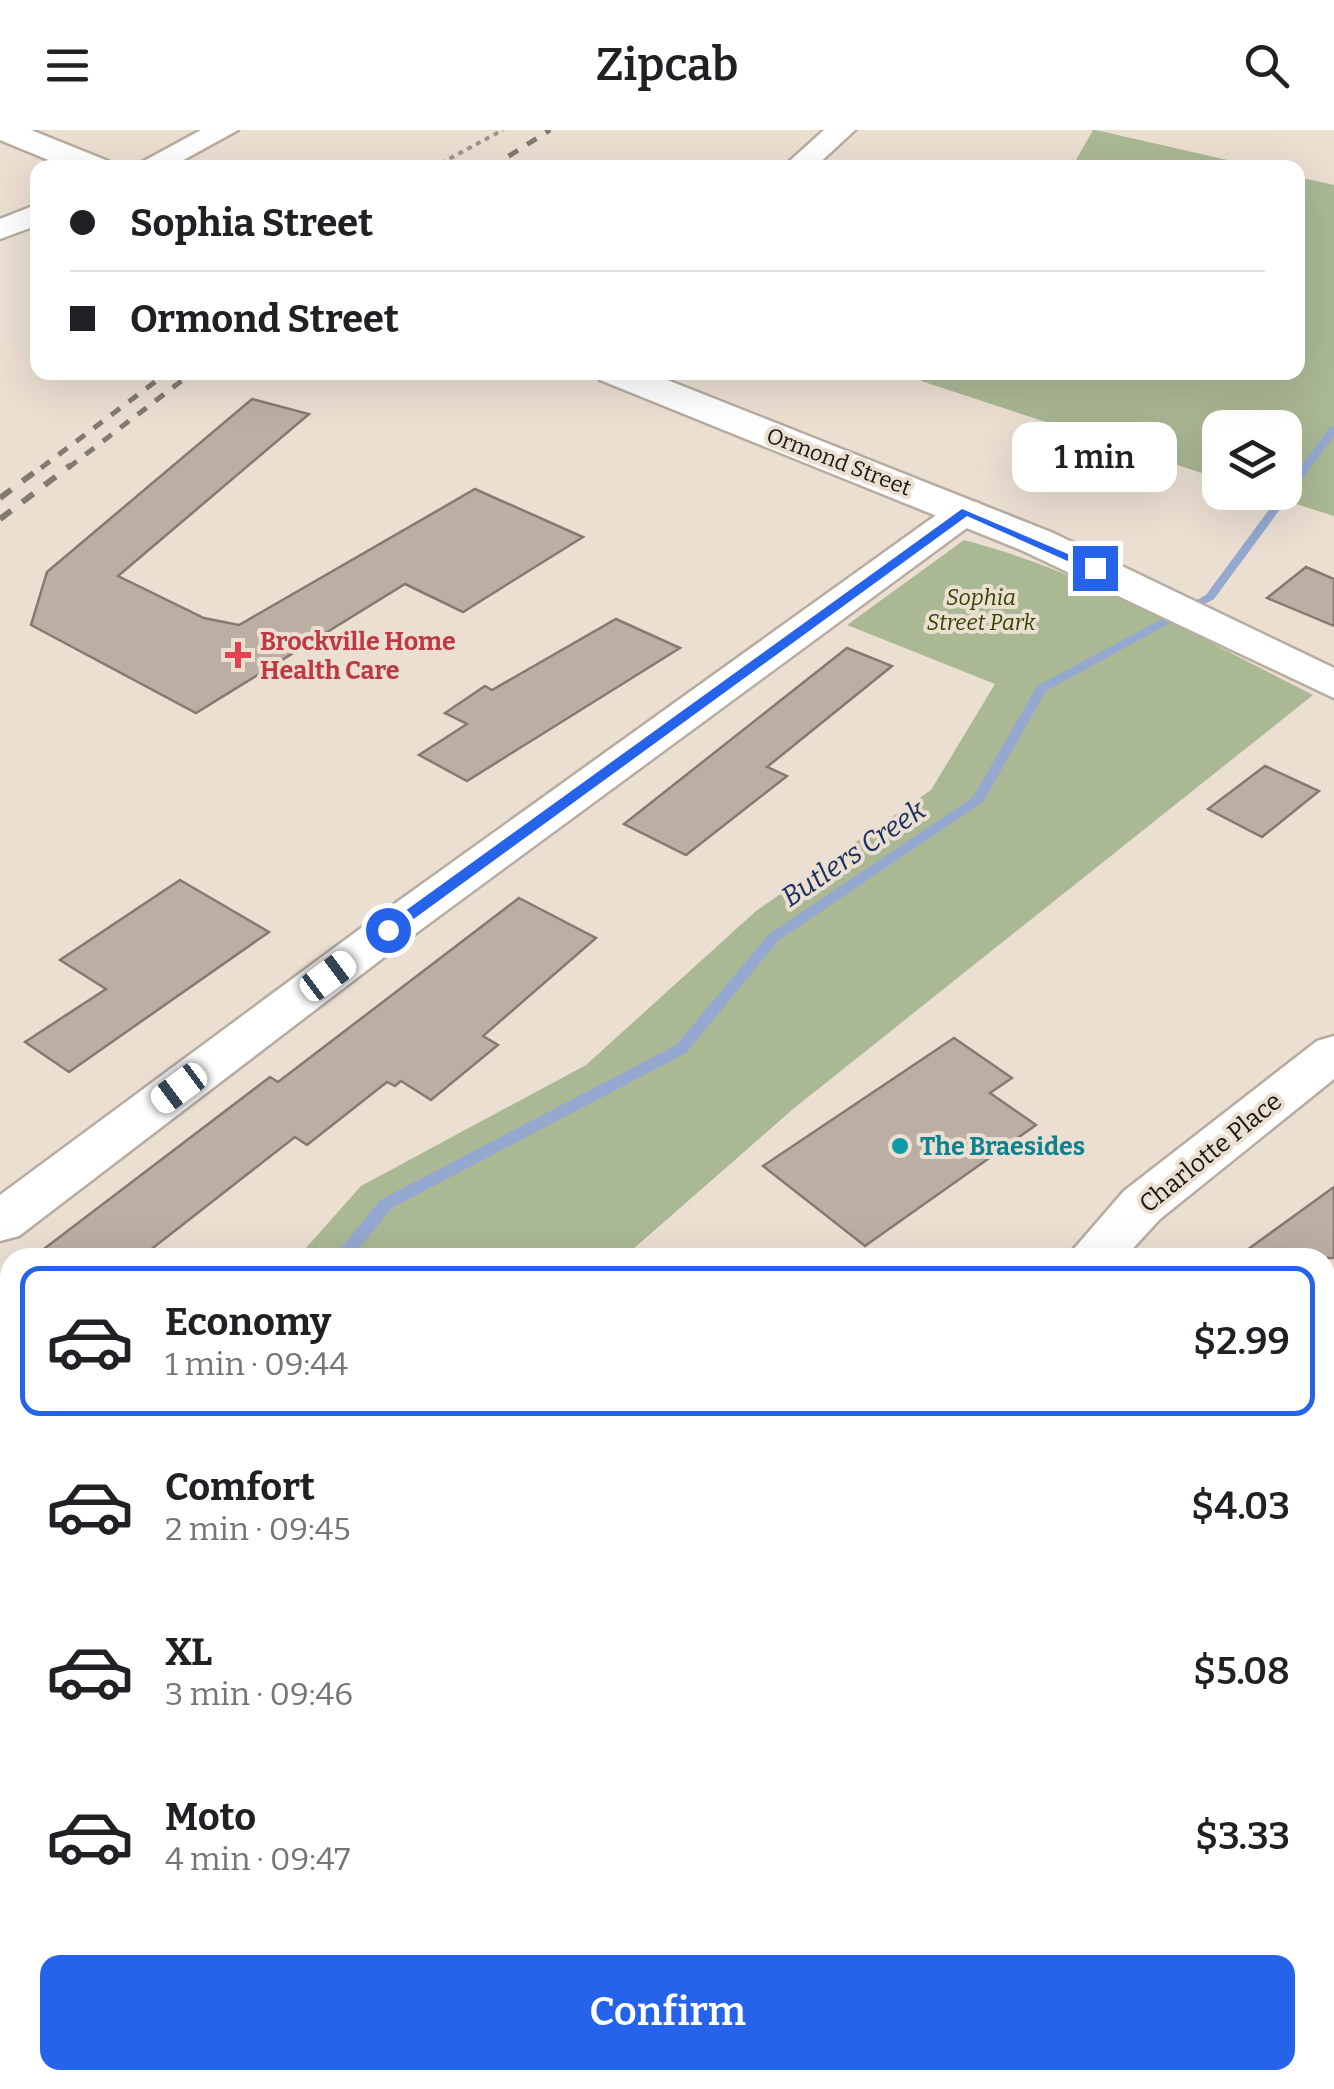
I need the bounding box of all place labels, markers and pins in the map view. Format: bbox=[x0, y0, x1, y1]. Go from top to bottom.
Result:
place label: Brockville Home Health Care bbox=[260, 627, 456, 686]
marker: Brockville Home Health Care bbox=[225, 642, 251, 668]
place label: The Braesides bbox=[920, 1132, 1085, 1162]
marker: The Braesides bbox=[889, 1135, 911, 1157]

